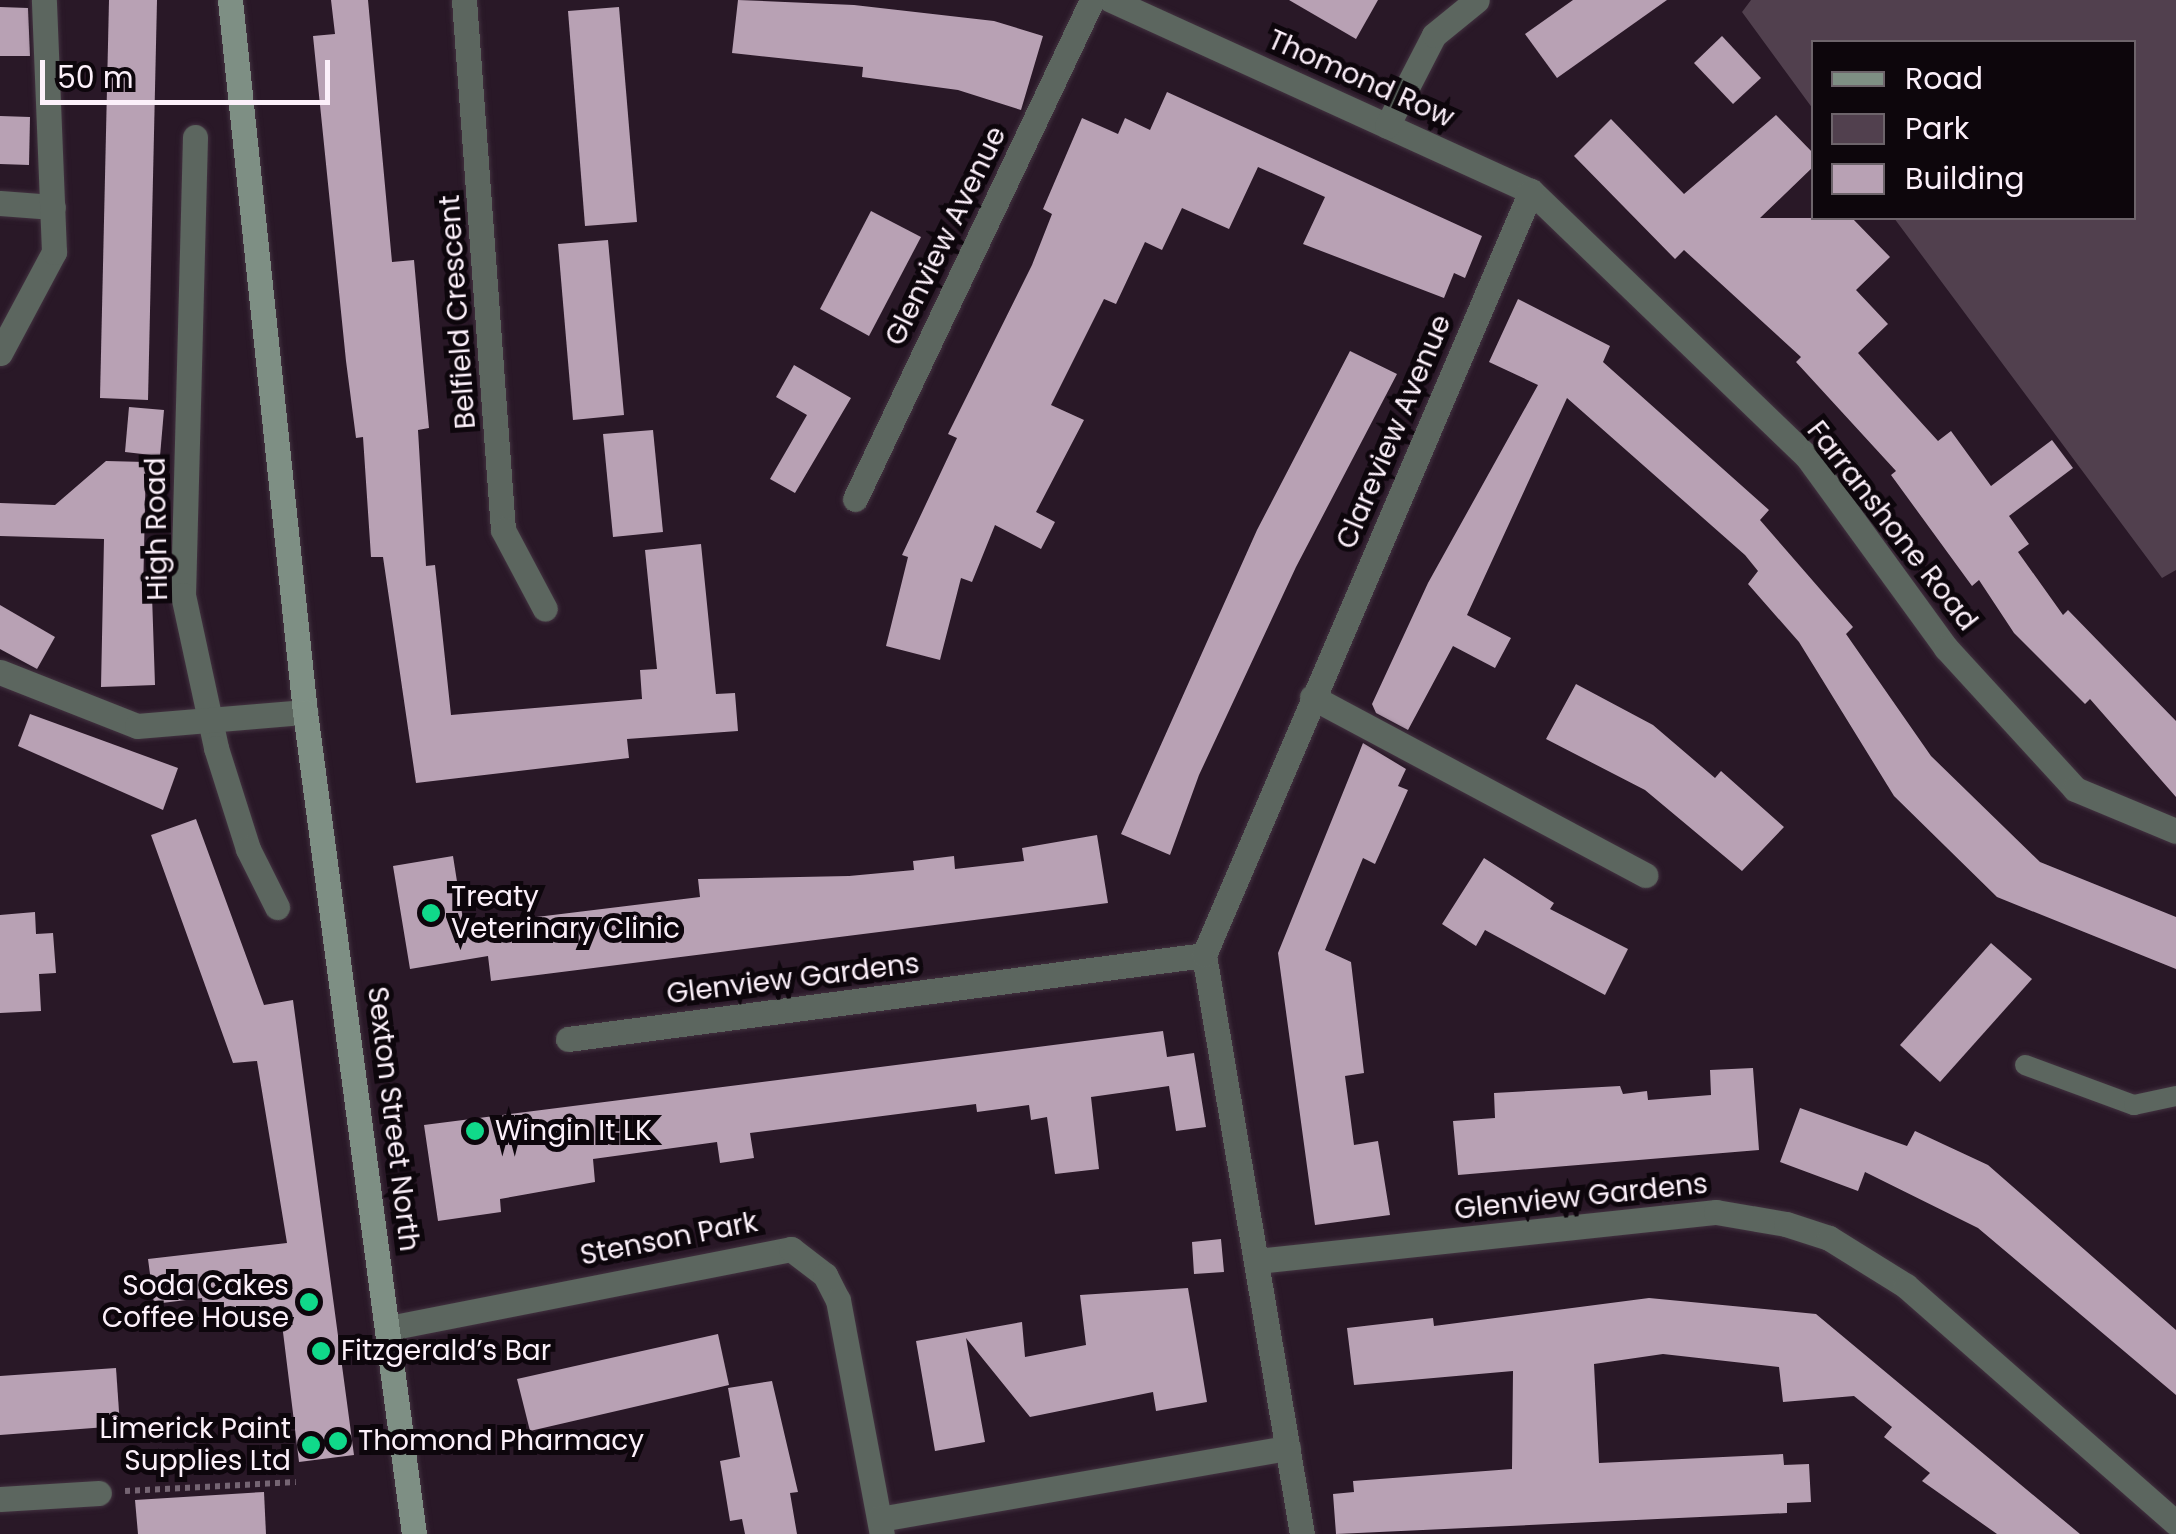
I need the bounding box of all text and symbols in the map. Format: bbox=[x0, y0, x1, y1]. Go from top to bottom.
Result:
street label: Thomond Row bbox=[1263, 23, 1459, 135]
scale bar bbox=[45, 40, 335, 102]
legend bbox=[1811, 40, 2136, 220]
text: 50 m bbox=[57, 56, 134, 99]
text: Road bbox=[1905, 57, 1983, 100]
text: Park bbox=[1905, 107, 1969, 150]
street label: Glenview Avenue bbox=[878, 121, 1014, 351]
text: Building bbox=[1905, 157, 2025, 200]
street label: Belfield Crescent bbox=[433, 194, 483, 430]
street label: Clareview Avenue bbox=[1330, 310, 1458, 554]
street label: Farranshone Road bbox=[1800, 414, 1984, 638]
street label: High Road bbox=[139, 457, 175, 601]
place label: Treaty Veterinary Clinic bbox=[451, 880, 680, 946]
marker: Treaty Veterinary Clinic bbox=[420, 902, 442, 924]
street label: Glenview Gardens bbox=[665, 947, 921, 1011]
street label: Sexton Street North bbox=[360, 985, 426, 1253]
place label: Wingin It LK bbox=[495, 1114, 652, 1148]
marker: Wingin It LK bbox=[464, 1120, 486, 1142]
street label: Glenview Gardens bbox=[1453, 1167, 1709, 1227]
street label: Stenson Park bbox=[578, 1205, 760, 1273]
place label: Soda Cakes Coffee House bbox=[102, 1269, 289, 1335]
marker: Soda Cakes Coffee House bbox=[298, 1291, 320, 1313]
place label: Fitzgerald’s Bar bbox=[341, 1334, 551, 1368]
marker: Fitzgerald’s Bar bbox=[310, 1340, 332, 1362]
place label: Limerick Paint Supplies Ltd bbox=[99, 1412, 291, 1478]
place label: Thomond Pharmacy bbox=[358, 1424, 644, 1458]
marker: Thomond Pharmacy bbox=[327, 1430, 349, 1452]
marker: Limerick Paint Supplies Ltd bbox=[300, 1434, 322, 1456]

